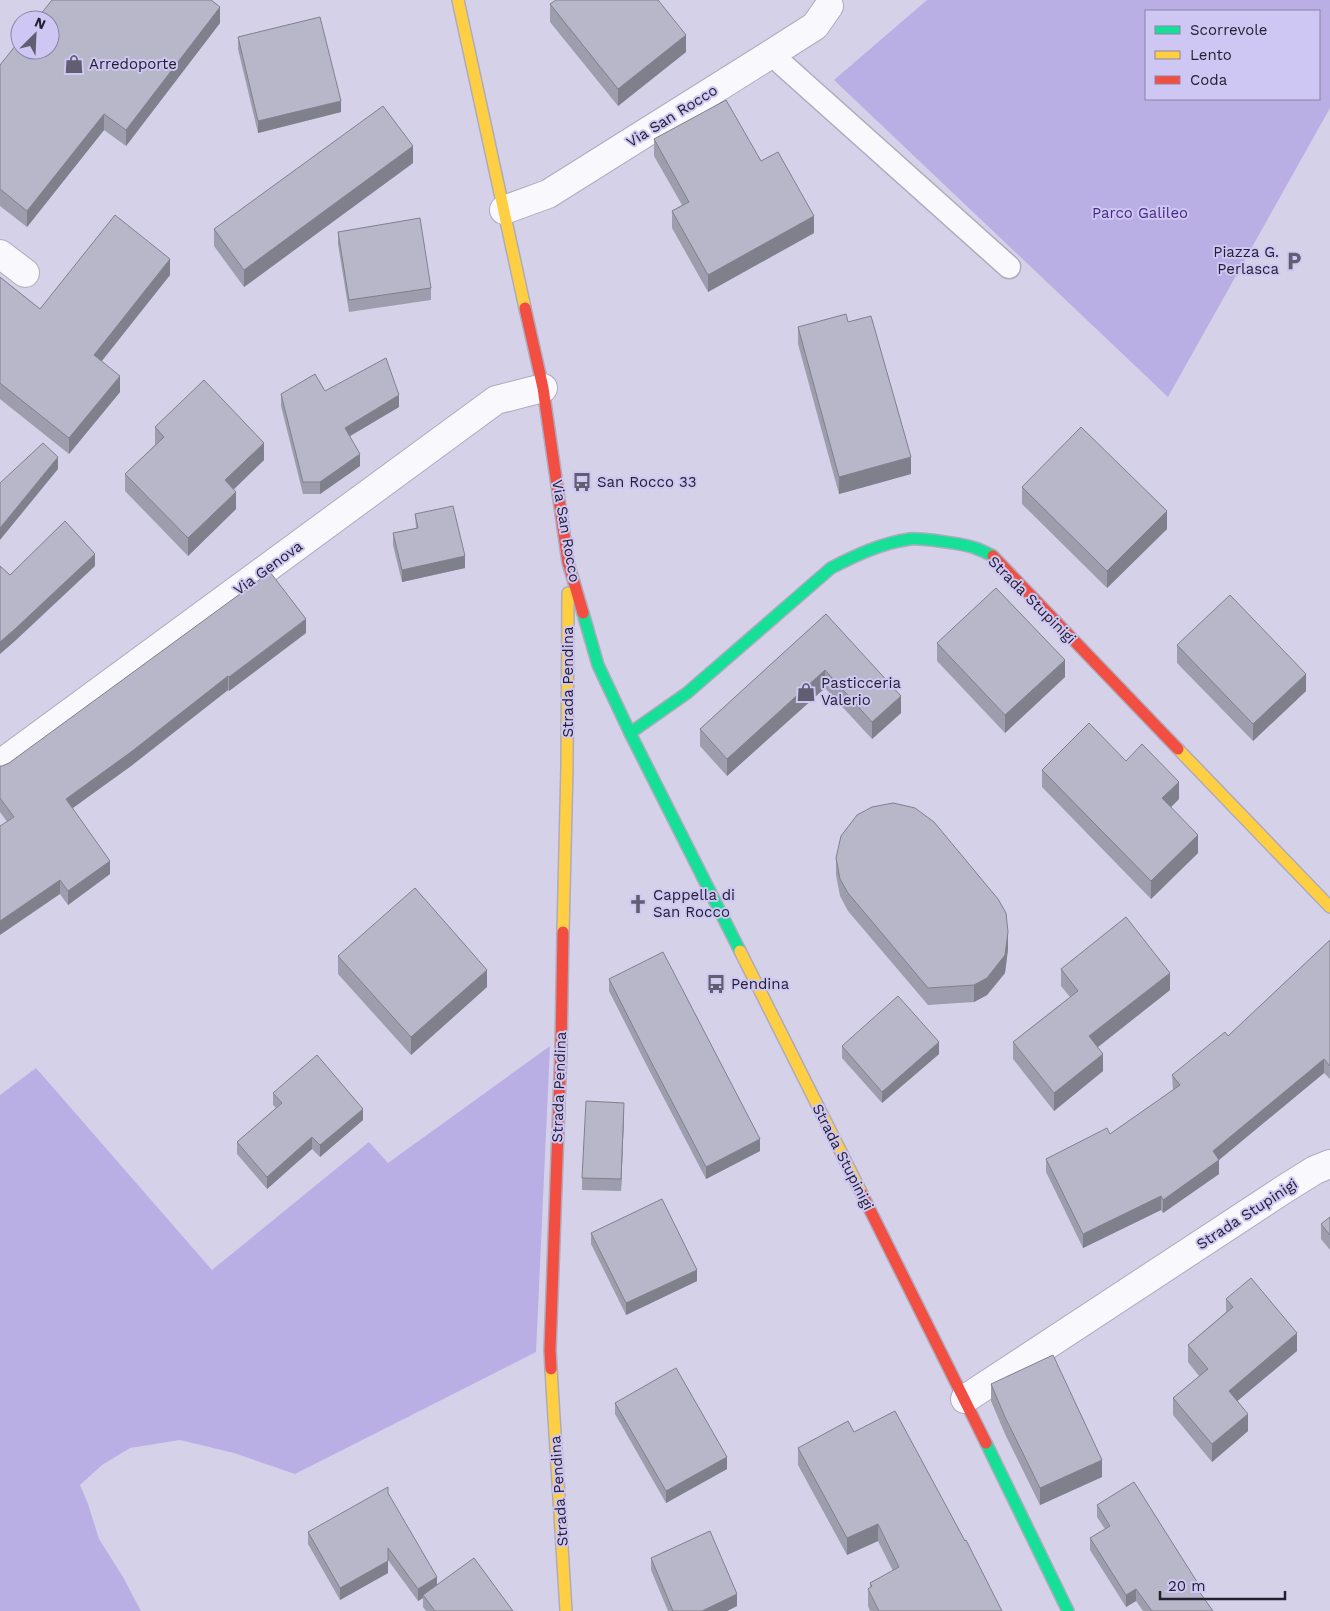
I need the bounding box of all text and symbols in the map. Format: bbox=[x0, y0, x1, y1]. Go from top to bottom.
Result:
north arrow bbox=[10, 10, 60, 60]
legend bbox=[1145, 10, 1320, 100]
text: N bbox=[32, 14, 48, 33]
text: Scorrevole bbox=[1190, 21, 1268, 39]
text: Lento bbox=[1190, 46, 1232, 64]
shop icon: Arredoporte bbox=[63, 53, 85, 75]
place label: Arredoporte bbox=[89, 55, 177, 73]
text: Coda bbox=[1190, 71, 1228, 89]
street label: Via San Rocco bbox=[623, 81, 721, 151]
park label: Parco Galileo bbox=[1092, 204, 1188, 222]
place label: Piazza G. Perlasca bbox=[1213, 243, 1280, 278]
parking icon: Piazza G. Perlasca bbox=[1283, 250, 1305, 272]
bus stop icon: San Rocco 33 bbox=[571, 471, 593, 493]
place label: San Rocco 33 bbox=[597, 473, 696, 491]
street label: Via San Rocco bbox=[548, 478, 584, 584]
street label: Via Genova bbox=[230, 537, 306, 599]
street label: Strada Stupinigi bbox=[984, 552, 1080, 648]
street label: Strada Pendina bbox=[559, 626, 577, 738]
place label: Pasticceria Valerio bbox=[821, 674, 901, 709]
shop icon: Pasticceria Valerio bbox=[795, 681, 817, 703]
place label: Cappella di San Rocco bbox=[653, 886, 735, 921]
church icon: Cappella di San Rocco bbox=[627, 893, 649, 915]
bus stop icon: Pendina bbox=[705, 973, 727, 995]
place label: Pendina bbox=[731, 975, 790, 993]
street label: Strada Pendina bbox=[548, 1031, 570, 1143]
street label: Strada Stupinigi bbox=[808, 1101, 878, 1213]
street label: Strada Stupinigi bbox=[1193, 1175, 1301, 1253]
street label: Strada Pendina bbox=[546, 1434, 572, 1547]
scale bar bbox=[1160, 1568, 1285, 1600]
text: 20 m bbox=[1168, 1577, 1206, 1595]

